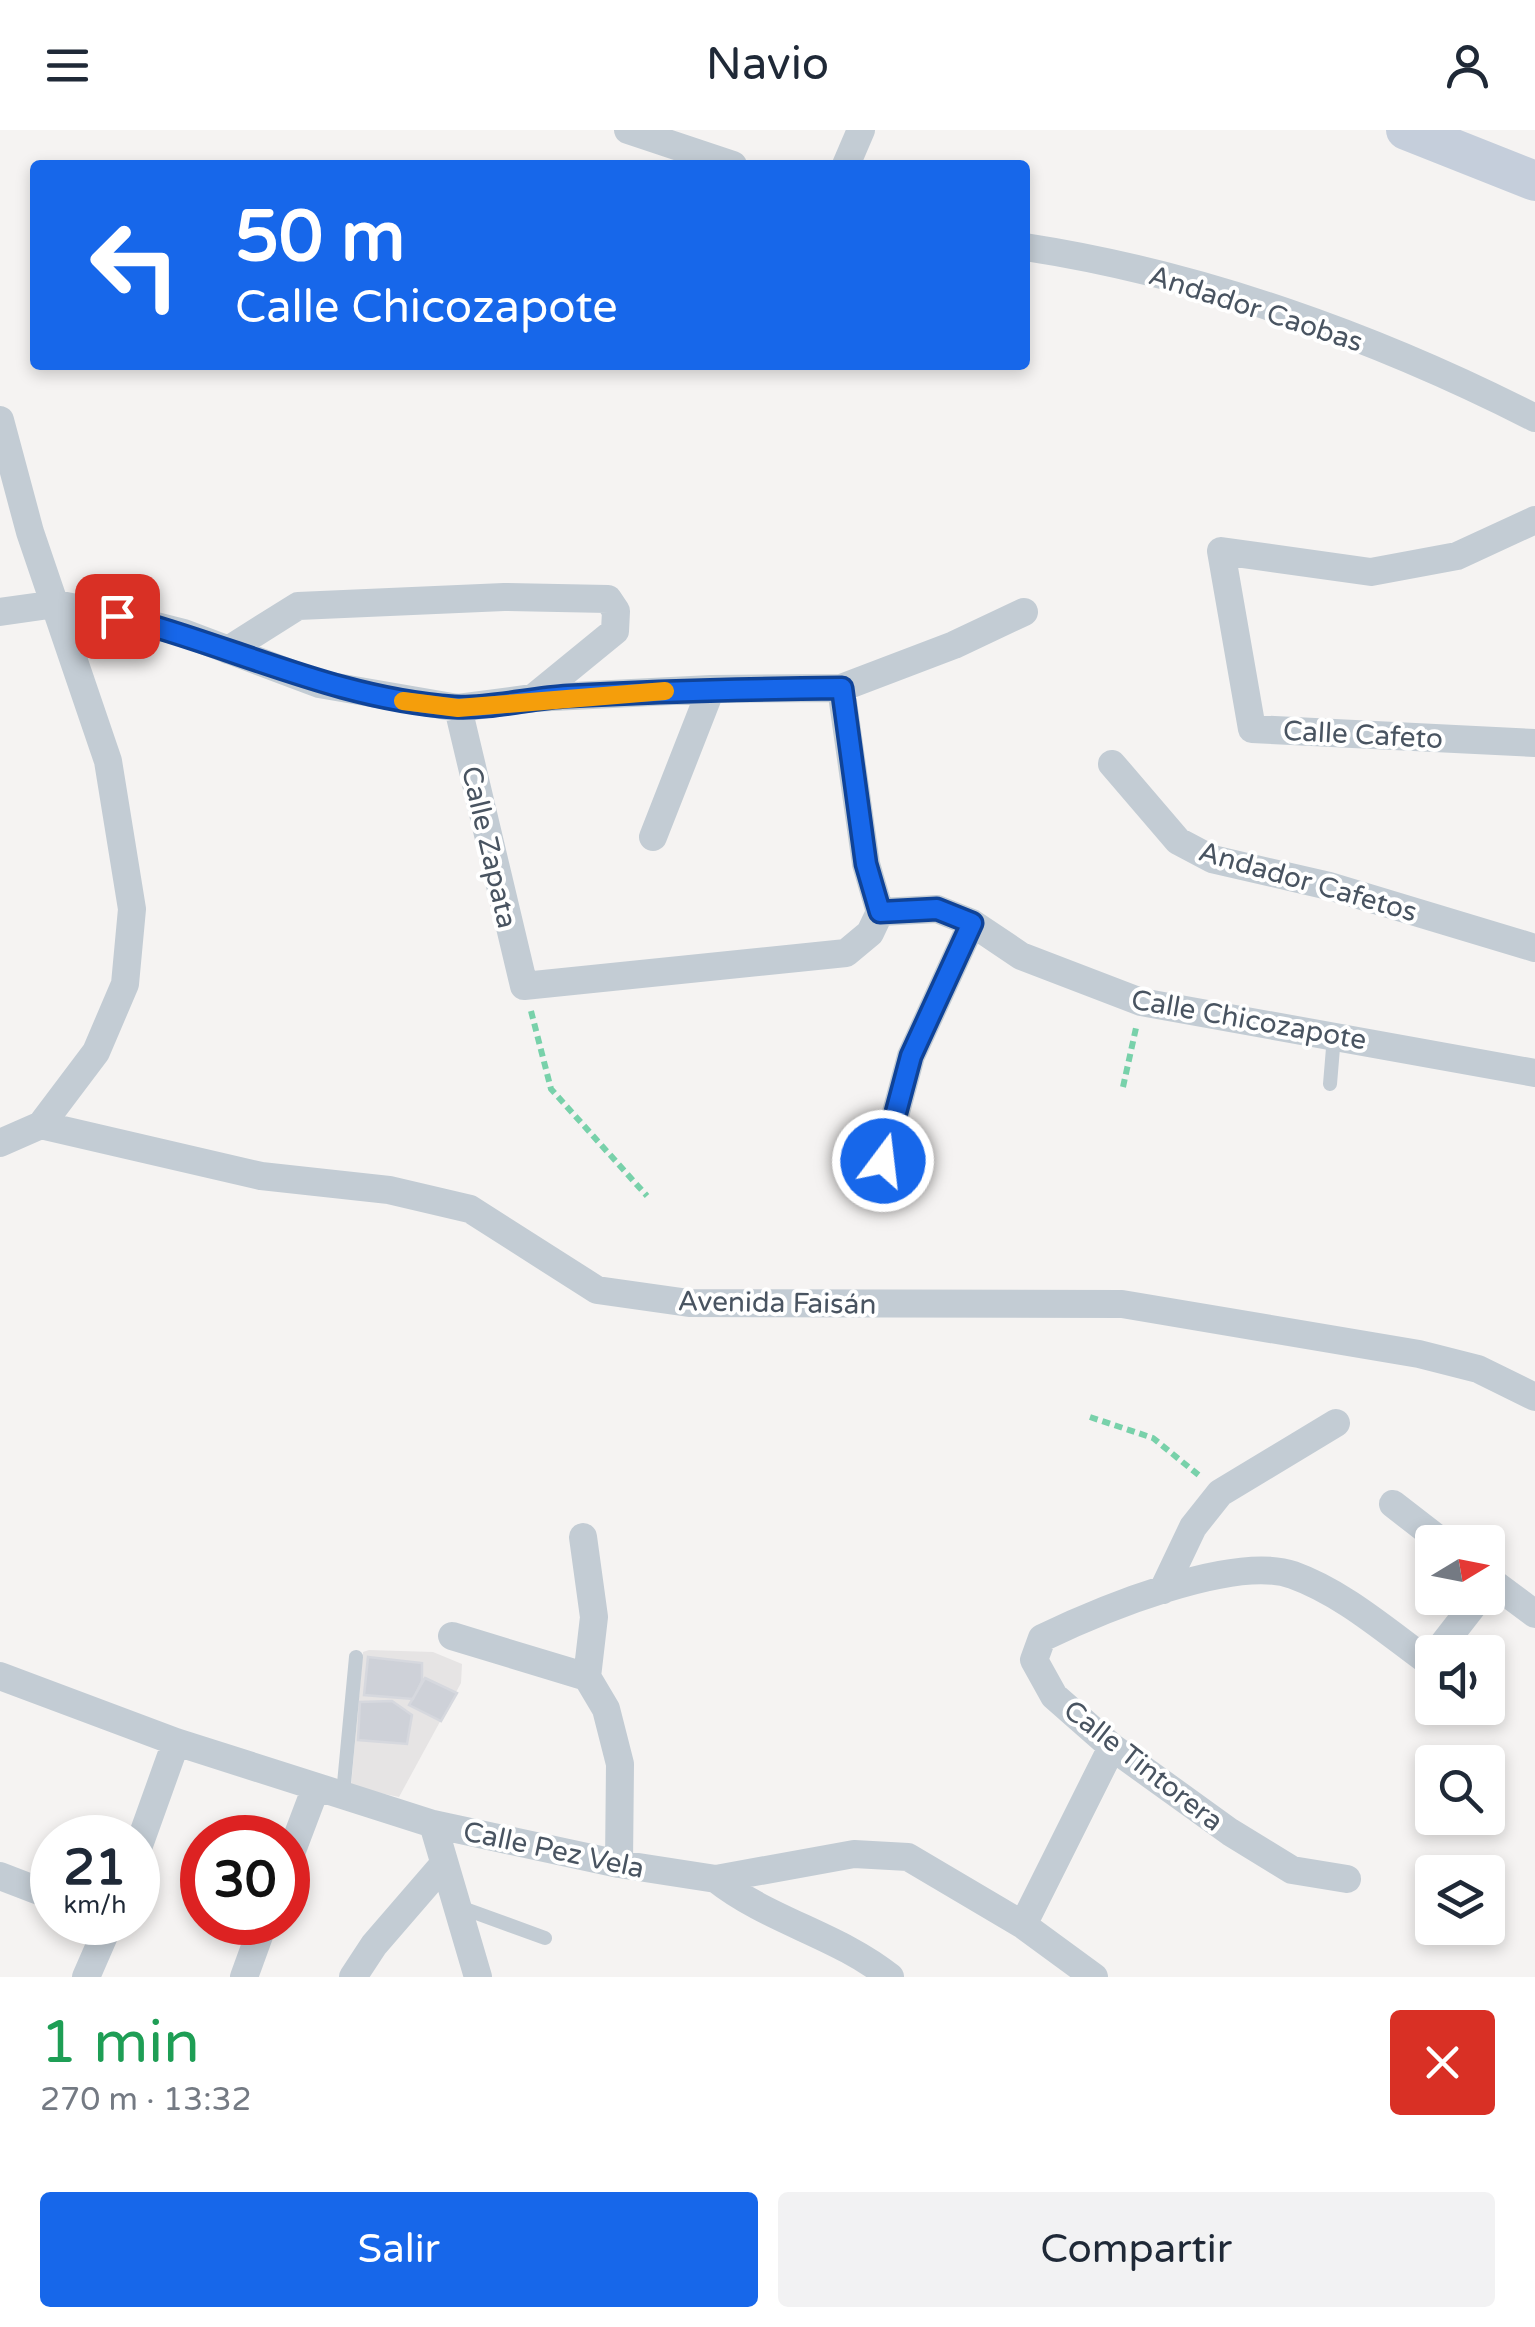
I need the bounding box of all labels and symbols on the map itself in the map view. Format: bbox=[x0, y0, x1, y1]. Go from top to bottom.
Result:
street label: Andador Caobas bbox=[1144, 258, 1367, 360]
pin bbox=[75, 574, 160, 659]
street label: Calle Cafeto bbox=[1282, 714, 1444, 756]
street label: Calle Zapata bbox=[454, 763, 524, 932]
street label: Andador Cafetos bbox=[1195, 835, 1421, 929]
street label: Calle Chicozapote bbox=[1129, 983, 1369, 1057]
position arrow bbox=[831, 1109, 935, 1213]
street label: Avenida Faisán bbox=[677, 1284, 877, 1322]
north arrow bbox=[1415, 1525, 1505, 1615]
street label: Calle Tintorera bbox=[1057, 1693, 1230, 1839]
street label: Calle Pez Vela bbox=[460, 1814, 647, 1886]
speed limit sign: 30 bbox=[180, 1815, 310, 1945]

